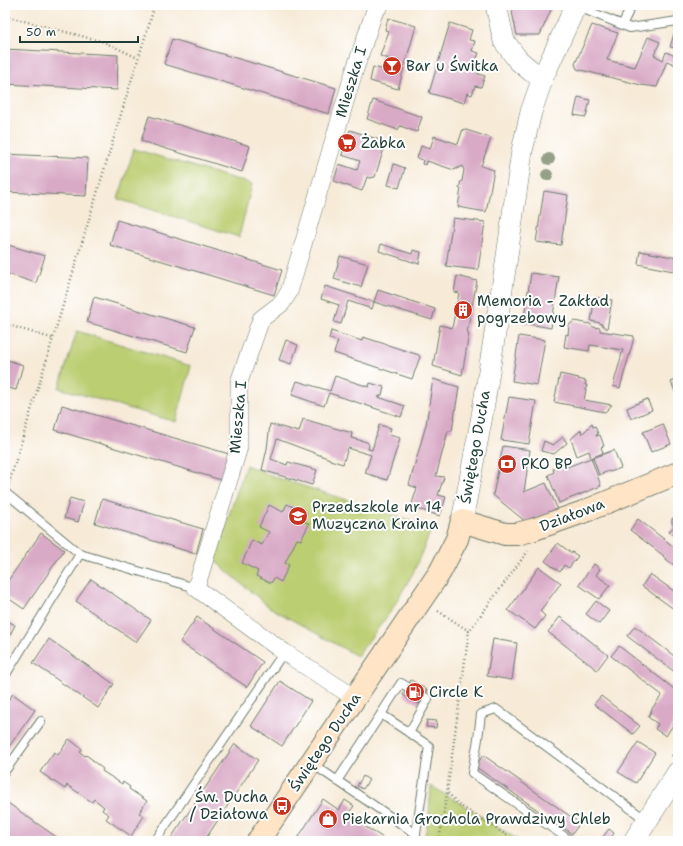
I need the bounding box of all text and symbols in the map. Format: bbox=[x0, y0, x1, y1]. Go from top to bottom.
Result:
scale bar bbox=[20, 18, 138, 44]
text: 50 m bbox=[26, 24, 56, 40]
street label: Mieszka I bbox=[331, 44, 371, 120]
bar icon: Bar u Świtka bbox=[381, 55, 403, 77]
place label: Bar u Świtka bbox=[406, 55, 499, 76]
supermarket icon: Żabka bbox=[336, 132, 358, 154]
place label: Żabka bbox=[361, 133, 406, 153]
place label: Memoria - Zakład pogrzebowy bbox=[477, 291, 610, 328]
building icon: Memoria - Zakład pogrzebowy bbox=[452, 299, 474, 321]
street label: Mieszka I bbox=[225, 380, 251, 454]
street label: Świętego Ducha bbox=[454, 388, 495, 505]
bank icon: PKO BP bbox=[496, 453, 518, 475]
place label: PKO BP bbox=[521, 454, 573, 474]
street label: Działowa bbox=[537, 493, 608, 536]
place label: Przedszkole nr 14 Muzyczna Kraina bbox=[312, 497, 441, 534]
school or university icon: Przedszkole nr 14 Muzyczna Kraina bbox=[287, 505, 309, 527]
fuel station icon: Circle K bbox=[404, 681, 426, 703]
place label: Circle K bbox=[429, 682, 484, 702]
street label: Świętego Ducha bbox=[284, 688, 366, 795]
place label: Św. Ducha / Działowa bbox=[190, 786, 269, 824]
bus stop icon: Św. Ducha / Działowa bbox=[271, 795, 293, 817]
shop icon: Piekarnia Grochola Prawdziwy Chleb bbox=[317, 808, 339, 830]
place label: Piekarnia Grochola Prawdziwy Chleb bbox=[342, 809, 611, 829]

